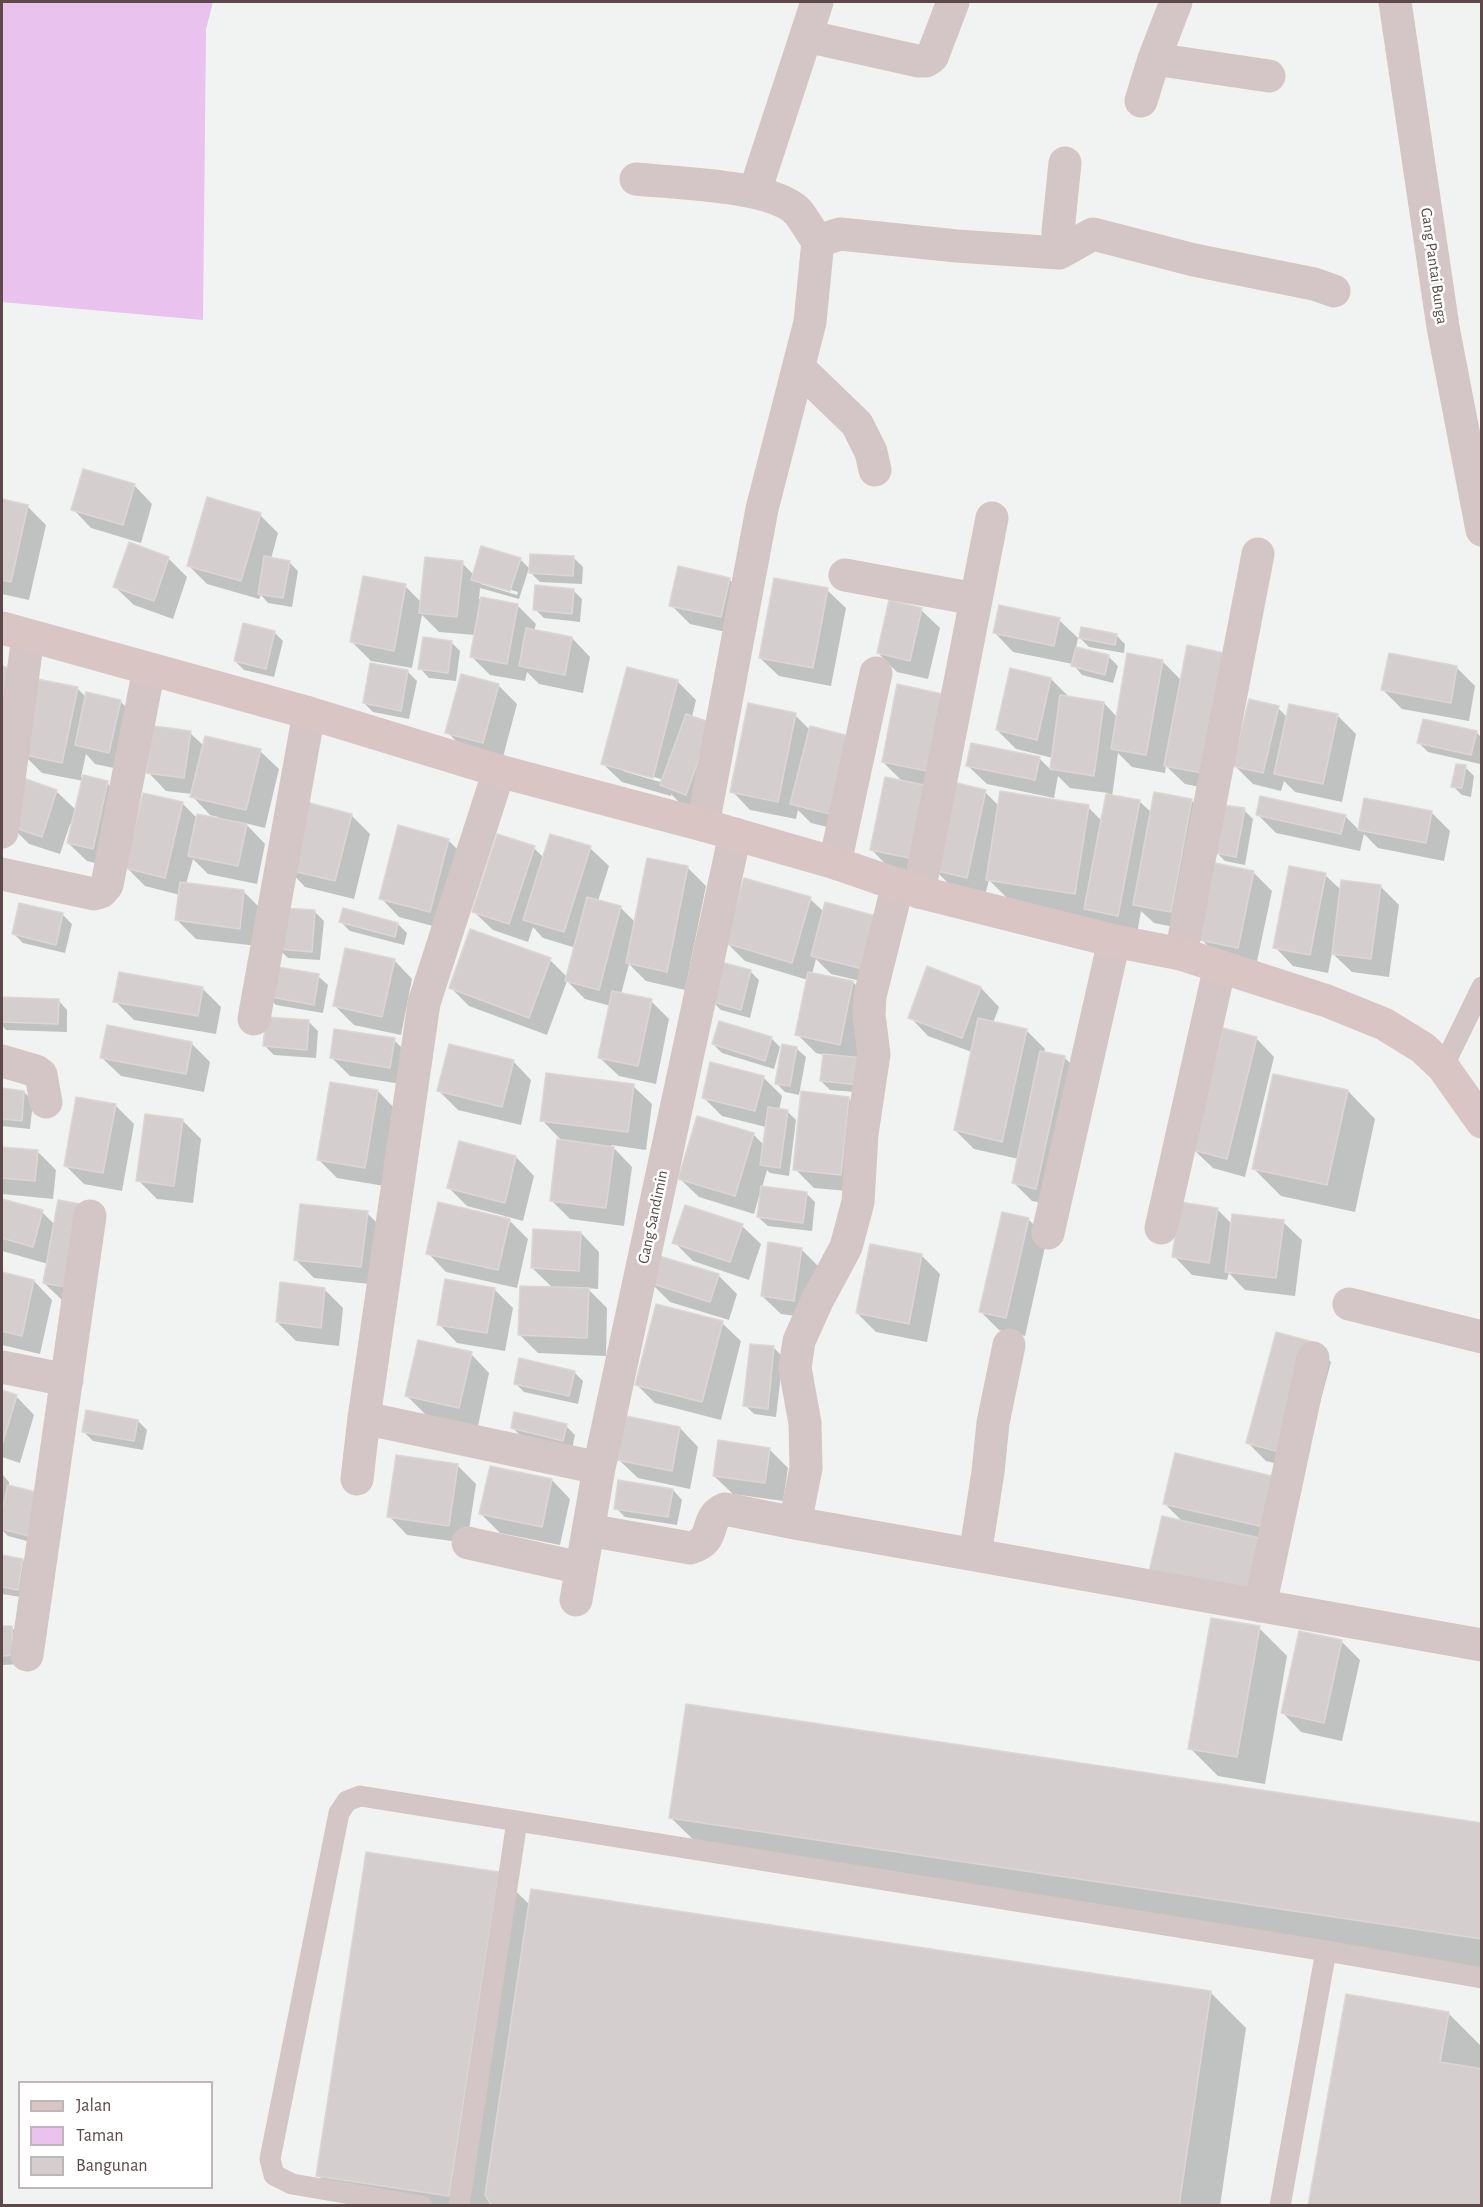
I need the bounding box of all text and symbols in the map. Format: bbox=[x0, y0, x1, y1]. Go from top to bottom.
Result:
street label: Gang Pantai Bunga bbox=[1416, 206, 1452, 326]
street label: Gang Sandimin bbox=[634, 1168, 672, 1266]
legend bbox=[18, 2081, 213, 2189]
text: Jalan bbox=[76, 2097, 111, 2115]
text: Taman bbox=[76, 2127, 124, 2145]
text: Bangunan bbox=[76, 2157, 148, 2175]

